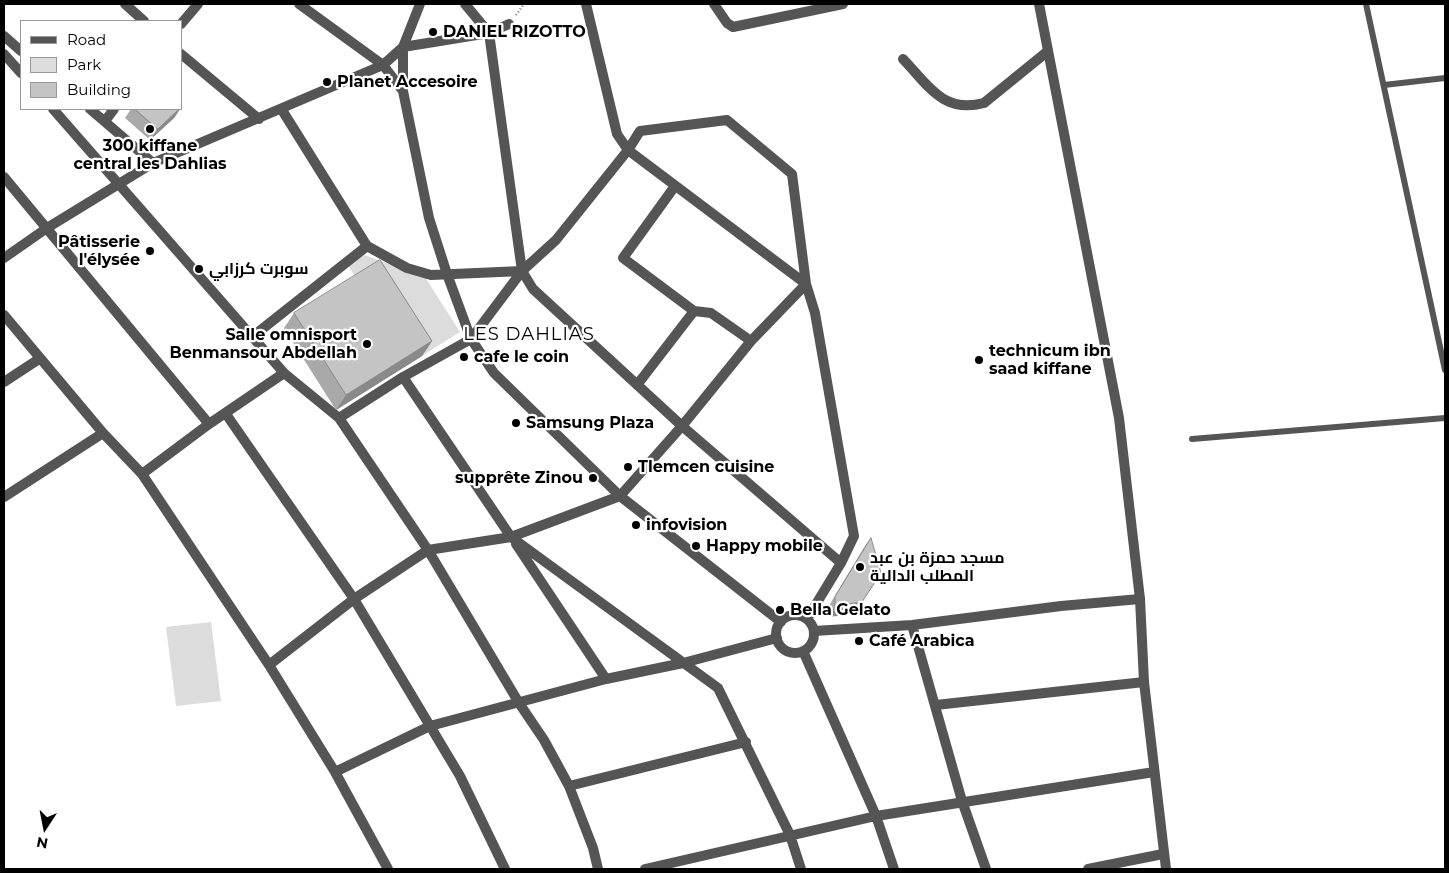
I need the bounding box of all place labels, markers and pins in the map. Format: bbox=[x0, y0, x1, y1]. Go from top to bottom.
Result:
place label: DANIEL RIZOTTO bbox=[443, 22, 586, 42]
marker: DANIEL RIZOTTO bbox=[427, 26, 439, 38]
place label: Planet Accesoire bbox=[337, 72, 478, 92]
marker: Planet Accesoire bbox=[321, 76, 333, 88]
marker: 300 kiffane central les Dahlias bbox=[144, 123, 156, 135]
place label: 300 kiffane central les Dahlias bbox=[73, 136, 227, 174]
place label: Pâtisserie l'élysée bbox=[58, 232, 140, 270]
marker: Pâtisserie l'élysée bbox=[144, 245, 156, 257]
place label: سوبرت كرزابي bbox=[209, 259, 309, 279]
marker: سوبرت كرزابي bbox=[193, 263, 205, 275]
place label: Salle omnisport Benmansour Abdellah bbox=[169, 325, 357, 363]
marker: Salle omnisport Benmansour Abdellah bbox=[361, 338, 373, 350]
place label: technicum ibn saad kiffane bbox=[989, 341, 1111, 379]
place label: cafe le coin bbox=[474, 347, 569, 367]
marker: cafe le coin bbox=[458, 351, 470, 363]
marker: technicum ibn saad kiffane bbox=[973, 354, 985, 366]
place label: Samsung Plaza bbox=[526, 413, 654, 433]
marker: Samsung Plaza bbox=[510, 417, 522, 429]
place label: Tlemcen cuisine bbox=[638, 457, 774, 477]
marker: Tlemcen cuisine bbox=[622, 461, 634, 473]
place label: supprête Zinou bbox=[455, 468, 583, 488]
marker: supprête Zinou bbox=[587, 472, 599, 484]
place label: infovision bbox=[646, 515, 727, 535]
marker: infovision bbox=[630, 519, 642, 531]
place label: Happy mobile bbox=[706, 536, 823, 556]
marker: Happy mobile bbox=[690, 540, 702, 552]
place label: مسجد حمزة بن عبد المطلب الدالية bbox=[870, 548, 1005, 586]
marker: مسجد حمزة بن عبد المطلب الدالية bbox=[854, 561, 866, 573]
place label: Bella Gelato bbox=[790, 600, 891, 620]
marker: Bella Gelato bbox=[774, 604, 786, 616]
place label: Café Arabica bbox=[869, 631, 975, 651]
marker: Café Arabica bbox=[853, 635, 865, 647]

